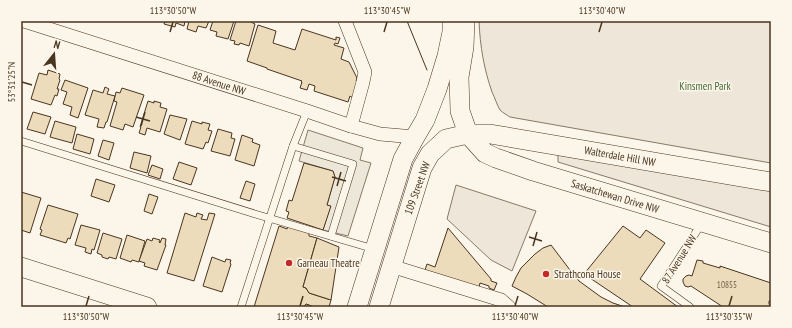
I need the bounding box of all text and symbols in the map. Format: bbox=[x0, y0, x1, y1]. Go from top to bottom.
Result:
text: 113°30'50"W bbox=[150, 4, 197, 17]
text: 113°30'45"W bbox=[364, 4, 411, 17]
text: 113°30'40"W bbox=[579, 4, 626, 17]
north arrow bbox=[34, 34, 74, 74]
text: N bbox=[52, 37, 62, 52]
text: 53°31'25"N bbox=[5, 62, 18, 102]
street label: 88 Avenue NW bbox=[190, 68, 248, 98]
park label: Kinsmen Park bbox=[679, 79, 732, 93]
street label: Walterdale Hill NW bbox=[583, 143, 657, 169]
street label: 109 Street NW bbox=[401, 159, 433, 217]
street label: Saskatchewan Drive NW bbox=[569, 176, 661, 216]
street label: 87 Avenue NW bbox=[659, 231, 700, 286]
place label: Garneau Theatre bbox=[297, 256, 360, 270]
marker: Garneau Theatre bbox=[284, 258, 294, 268]
place label: Strathcona House bbox=[554, 267, 621, 281]
marker: Strathcona House bbox=[541, 269, 551, 279]
house number: 10855 bbox=[717, 279, 737, 290]
text: 113°30'50"W bbox=[63, 310, 110, 323]
text: 113°30'45"W bbox=[277, 310, 324, 323]
text: 113°30'40"W bbox=[492, 310, 539, 323]
text: 113°30'35"W bbox=[706, 310, 753, 323]

